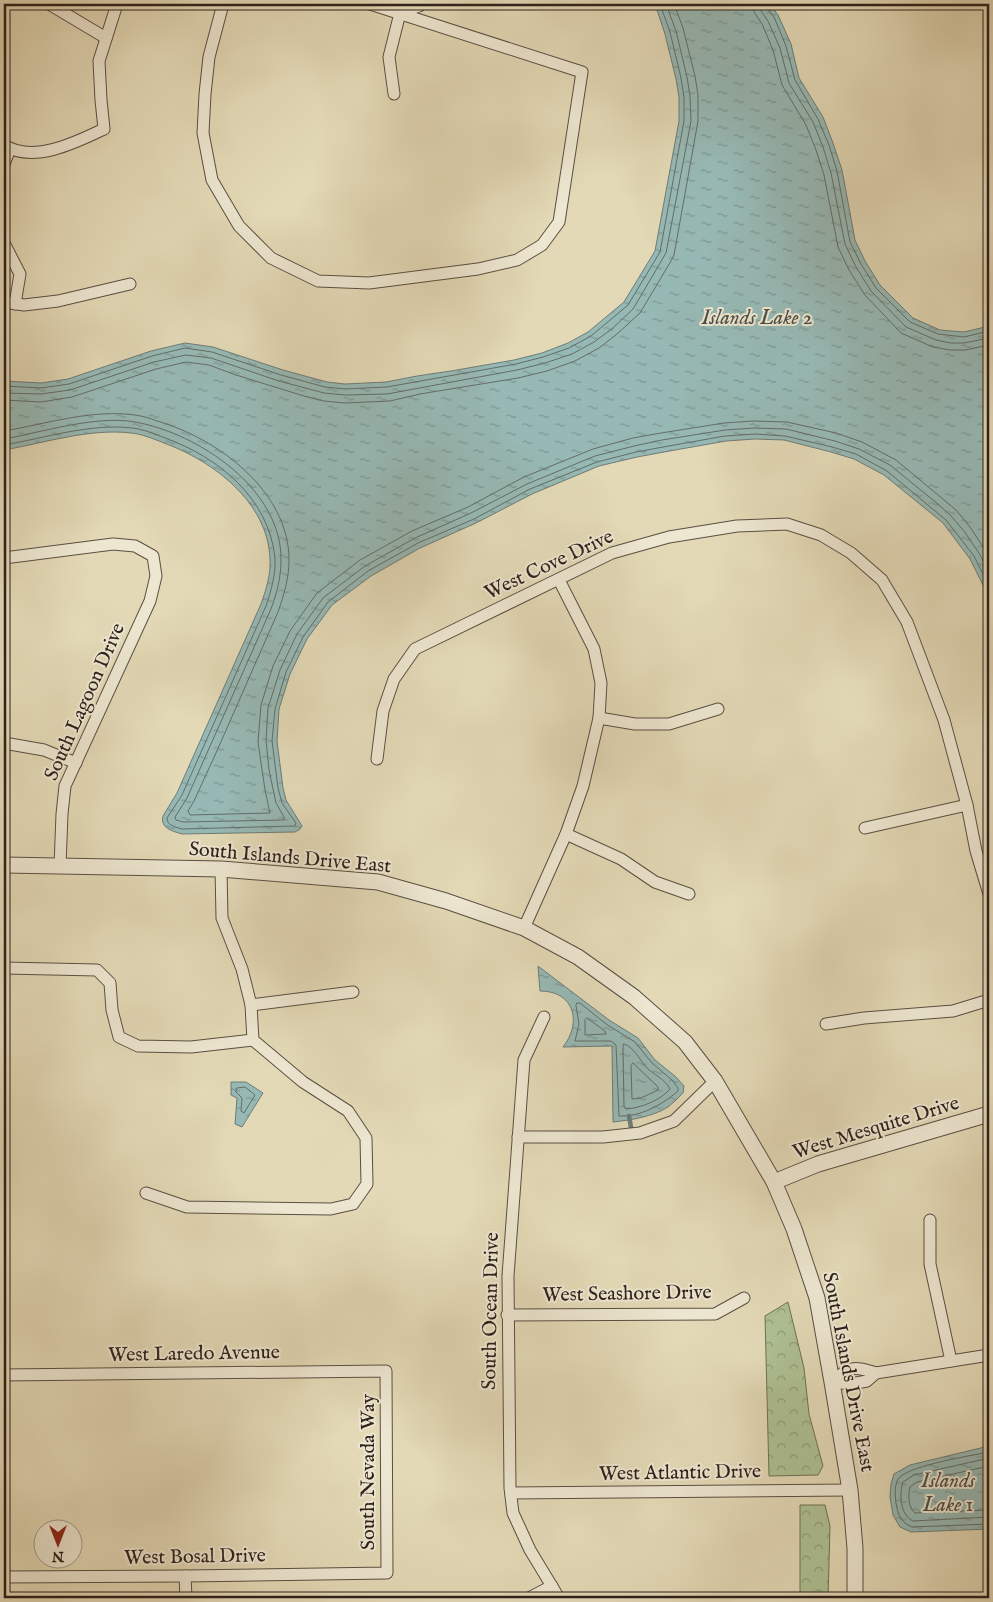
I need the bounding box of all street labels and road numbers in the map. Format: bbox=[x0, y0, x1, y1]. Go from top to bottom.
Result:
street label: West Cove Drive bbox=[481, 524, 617, 606]
street label: South Lagoon Drive bbox=[39, 619, 131, 785]
street label: South Islands Drive East bbox=[188, 837, 392, 879]
street label: West Mesquite Drive bbox=[790, 1091, 962, 1165]
street label: South Ocean Drive bbox=[477, 1232, 505, 1390]
street label: South Islands Drive East bbox=[816, 1270, 880, 1474]
street label: West Seashore Drive bbox=[542, 1280, 712, 1308]
street label: West Laredo Avenue bbox=[108, 1340, 280, 1368]
street label: South Nevada Way bbox=[356, 1394, 381, 1550]
street label: West Atlantic Drive bbox=[599, 1459, 761, 1487]
street label: West Bosal Drive bbox=[124, 1543, 266, 1571]

